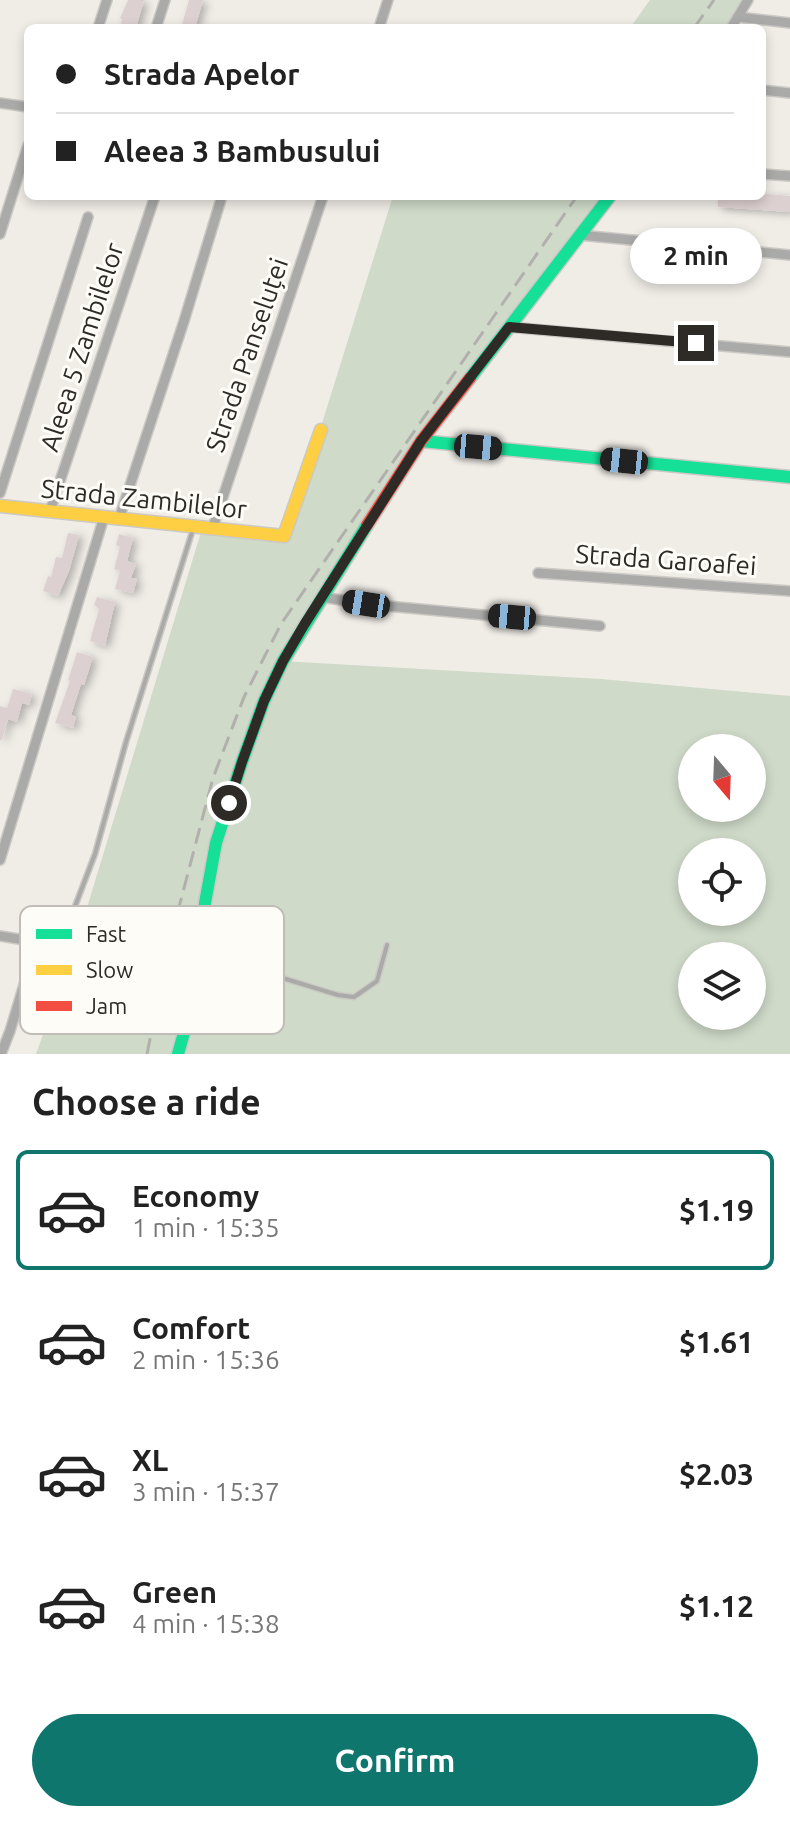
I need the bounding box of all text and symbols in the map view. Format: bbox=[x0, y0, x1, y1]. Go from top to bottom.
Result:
text: Strada Apelor bbox=[104, 57, 300, 91]
text: Aleea 3 Bambusului bbox=[104, 134, 380, 168]
callout: 2 min bbox=[630, 227, 762, 283]
street label: Aleea 5 Zambilelor bbox=[34, 239, 129, 455]
text: 2 min bbox=[663, 241, 729, 270]
street label: Strada Panseluței bbox=[200, 254, 293, 456]
route end bbox=[678, 325, 714, 361]
car bbox=[453, 433, 503, 461]
car bbox=[599, 447, 649, 475]
street label: Strada Zambilelor bbox=[40, 473, 248, 524]
street label: Strada Garoafei bbox=[575, 539, 757, 580]
car bbox=[340, 588, 392, 620]
car bbox=[487, 603, 537, 631]
north arrow bbox=[678, 734, 766, 822]
map controls bbox=[678, 734, 766, 1030]
route start bbox=[211, 785, 247, 821]
button: locate bbox=[678, 838, 766, 926]
legend bbox=[20, 906, 284, 1034]
text: Fast bbox=[86, 921, 127, 946]
button: layers bbox=[678, 942, 766, 1030]
text: Slow bbox=[86, 957, 133, 982]
text: Jam bbox=[86, 993, 127, 1018]
text: Choose a ride bbox=[32, 1081, 261, 1122]
icon: car bbox=[36, 1174, 108, 1246]
text: Economy bbox=[132, 1179, 259, 1213]
text: $1.19 bbox=[679, 1193, 754, 1227]
text: 1 min · 15:35 bbox=[132, 1213, 280, 1242]
icon: car bbox=[36, 1306, 108, 1378]
text: Comfort bbox=[132, 1311, 250, 1345]
text: $1.61 bbox=[679, 1325, 754, 1359]
text: 2 min · 15:36 bbox=[132, 1345, 280, 1374]
icon: car bbox=[36, 1438, 108, 1510]
text: XL bbox=[132, 1443, 168, 1477]
text: $2.03 bbox=[679, 1457, 754, 1491]
text: 3 min · 15:37 bbox=[132, 1477, 280, 1506]
icon: car bbox=[36, 1570, 108, 1642]
text: Green bbox=[132, 1575, 217, 1609]
text: $1.12 bbox=[679, 1589, 754, 1623]
text: 4 min · 15:38 bbox=[132, 1609, 280, 1638]
button: Confirm bbox=[32, 1714, 758, 1806]

